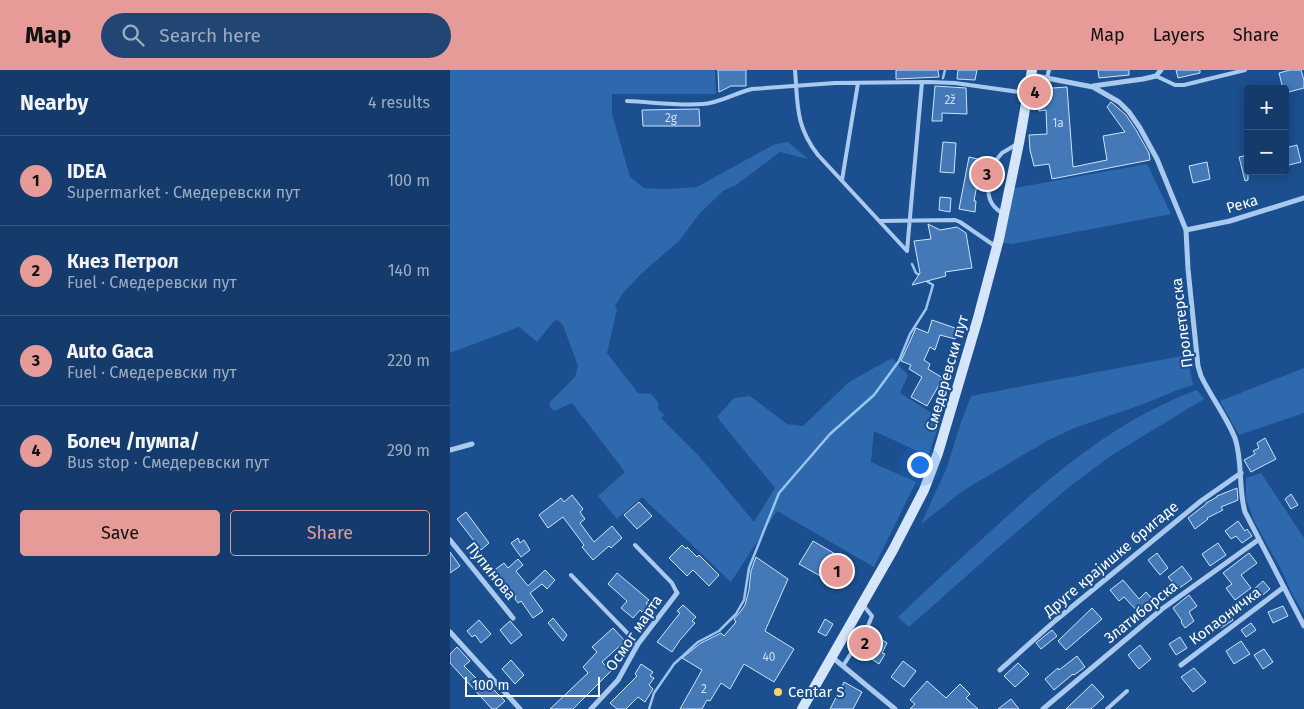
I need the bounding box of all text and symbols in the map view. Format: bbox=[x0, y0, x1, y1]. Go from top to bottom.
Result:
search box bbox=[101, 13, 451, 58]
text: Map bbox=[25, 21, 71, 49]
icon: search bbox=[119, 21, 147, 49]
text: Search here bbox=[159, 24, 261, 47]
text: Map bbox=[1090, 24, 1125, 46]
text: Layers bbox=[1153, 24, 1205, 46]
text: Share bbox=[1233, 24, 1279, 46]
pin: 4 bbox=[1019, 73, 1051, 111]
map controls bbox=[1244, 85, 1289, 175]
button: + bbox=[1244, 85, 1289, 130]
text: Nearby bbox=[20, 90, 88, 116]
text: 4 results bbox=[368, 93, 430, 112]
house number: 2ž bbox=[944, 93, 956, 107]
house number: 2g bbox=[665, 111, 678, 125]
house number: 1a bbox=[1052, 116, 1064, 130]
button: − bbox=[1244, 130, 1289, 175]
pin: 3 bbox=[971, 155, 1003, 193]
text: IDEA bbox=[67, 160, 106, 183]
text: 1 bbox=[32, 171, 40, 190]
text: 100 m bbox=[387, 171, 430, 190]
text: Supermarket · Смедеревски пут bbox=[67, 183, 300, 202]
street label: Река bbox=[1224, 191, 1260, 217]
text: Кнез Петрол bbox=[67, 250, 179, 273]
text: 2 bbox=[32, 261, 40, 280]
text: 140 m bbox=[388, 261, 430, 280]
text: Fuel · Смедеревски пут bbox=[67, 273, 237, 292]
street label: Пролетерска bbox=[1168, 277, 1196, 369]
street label: Смедеревски пут bbox=[922, 313, 972, 433]
text: Auto Gaca bbox=[67, 340, 154, 363]
text: 3 bbox=[32, 351, 40, 370]
text: 220 m bbox=[387, 351, 430, 370]
text: Fuel · Смедеревски пут bbox=[67, 363, 237, 382]
text: Болеч /пумпа/ bbox=[67, 430, 200, 453]
text: 4 bbox=[31, 441, 41, 460]
text: 290 m bbox=[387, 441, 430, 460]
your location bbox=[907, 452, 933, 478]
text: Bus stop · Смедеревски пут bbox=[67, 453, 269, 472]
street label: Друге крајишке бригаде bbox=[1039, 497, 1182, 621]
button: Save bbox=[20, 510, 220, 556]
button: Share bbox=[230, 510, 430, 556]
street label: Пупинова bbox=[462, 538, 520, 604]
pin: 1 bbox=[821, 552, 853, 590]
street label: Златиборска bbox=[1101, 577, 1181, 647]
street label: Копаоничка bbox=[1186, 583, 1264, 649]
street label: Осмог марта bbox=[602, 592, 666, 674]
pin: 2 bbox=[849, 624, 881, 662]
house number: 40 bbox=[762, 650, 776, 664]
scale bar bbox=[465, 674, 600, 697]
text: 100 m bbox=[472, 677, 509, 694]
house number: 2 bbox=[701, 682, 707, 696]
place label: Centar S bbox=[788, 683, 844, 701]
marker: Centar S bbox=[772, 686, 784, 698]

